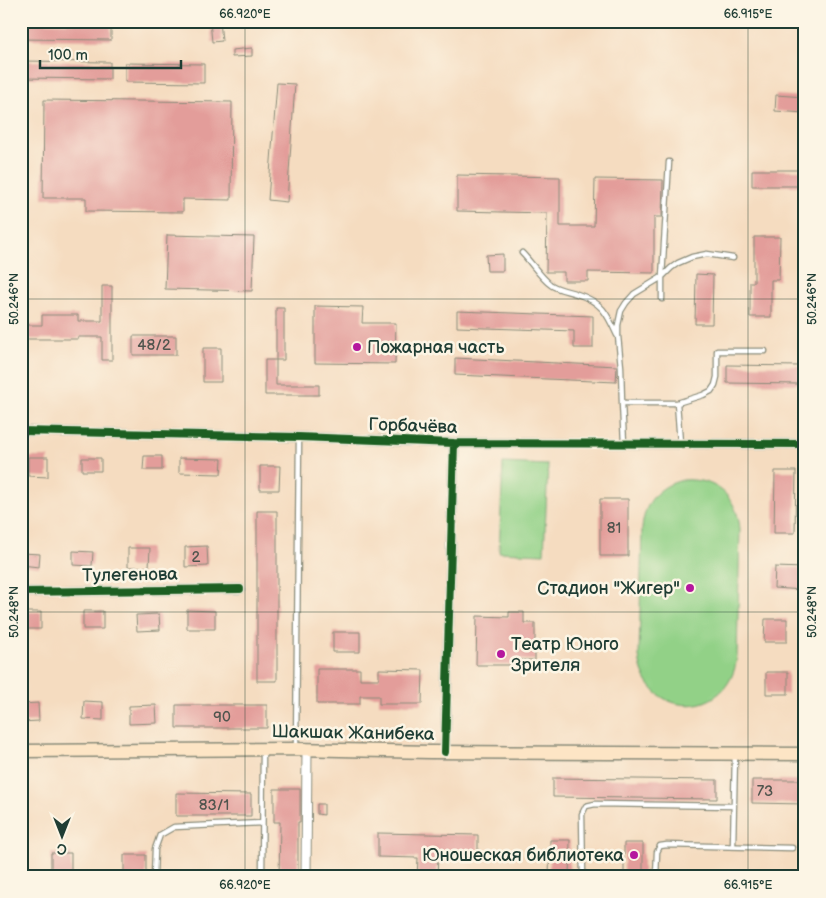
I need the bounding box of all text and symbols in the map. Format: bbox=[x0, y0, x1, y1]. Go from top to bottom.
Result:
text: 66.920°E bbox=[219, 7, 271, 22]
text: 66.915°E bbox=[724, 7, 772, 22]
scale bar bbox=[40, 38, 181, 70]
text: 100 m bbox=[48, 46, 88, 65]
text: 50.246°N bbox=[7, 273, 22, 325]
text: 50.246°N bbox=[805, 273, 820, 325]
house number: 48/2 bbox=[137, 336, 171, 355]
place label: Пожарная часть bbox=[367, 337, 504, 358]
marker: Пожарная часть bbox=[351, 341, 363, 353]
street label: Горбачёва bbox=[368, 414, 458, 438]
house number: 81 bbox=[607, 519, 621, 538]
house number: 2 bbox=[192, 548, 201, 567]
street label: Тулегенова bbox=[82, 564, 178, 586]
place label: Стадион "Жигер" bbox=[537, 578, 680, 599]
marker: Стадион "Жигер" bbox=[684, 582, 696, 594]
text: 50.248°N bbox=[7, 586, 22, 638]
text: 50.248°N bbox=[805, 586, 820, 638]
place label: Театр Юного Зрителя bbox=[511, 634, 619, 676]
marker: Театр Юного Зрителя bbox=[495, 648, 507, 660]
house number: 90 bbox=[213, 708, 231, 727]
street label: Шакшак Жанибека bbox=[271, 721, 435, 745]
house number: 73 bbox=[757, 782, 773, 801]
house number: 83/1 bbox=[199, 796, 229, 815]
north arrow bbox=[38, 810, 88, 860]
text: С bbox=[57, 840, 67, 857]
place label: Юношеская библиотека bbox=[422, 845, 624, 866]
marker: Юношеская библиотека bbox=[628, 849, 640, 861]
text: 66.920°E bbox=[219, 878, 271, 893]
text: 66.915°E bbox=[724, 878, 772, 893]

